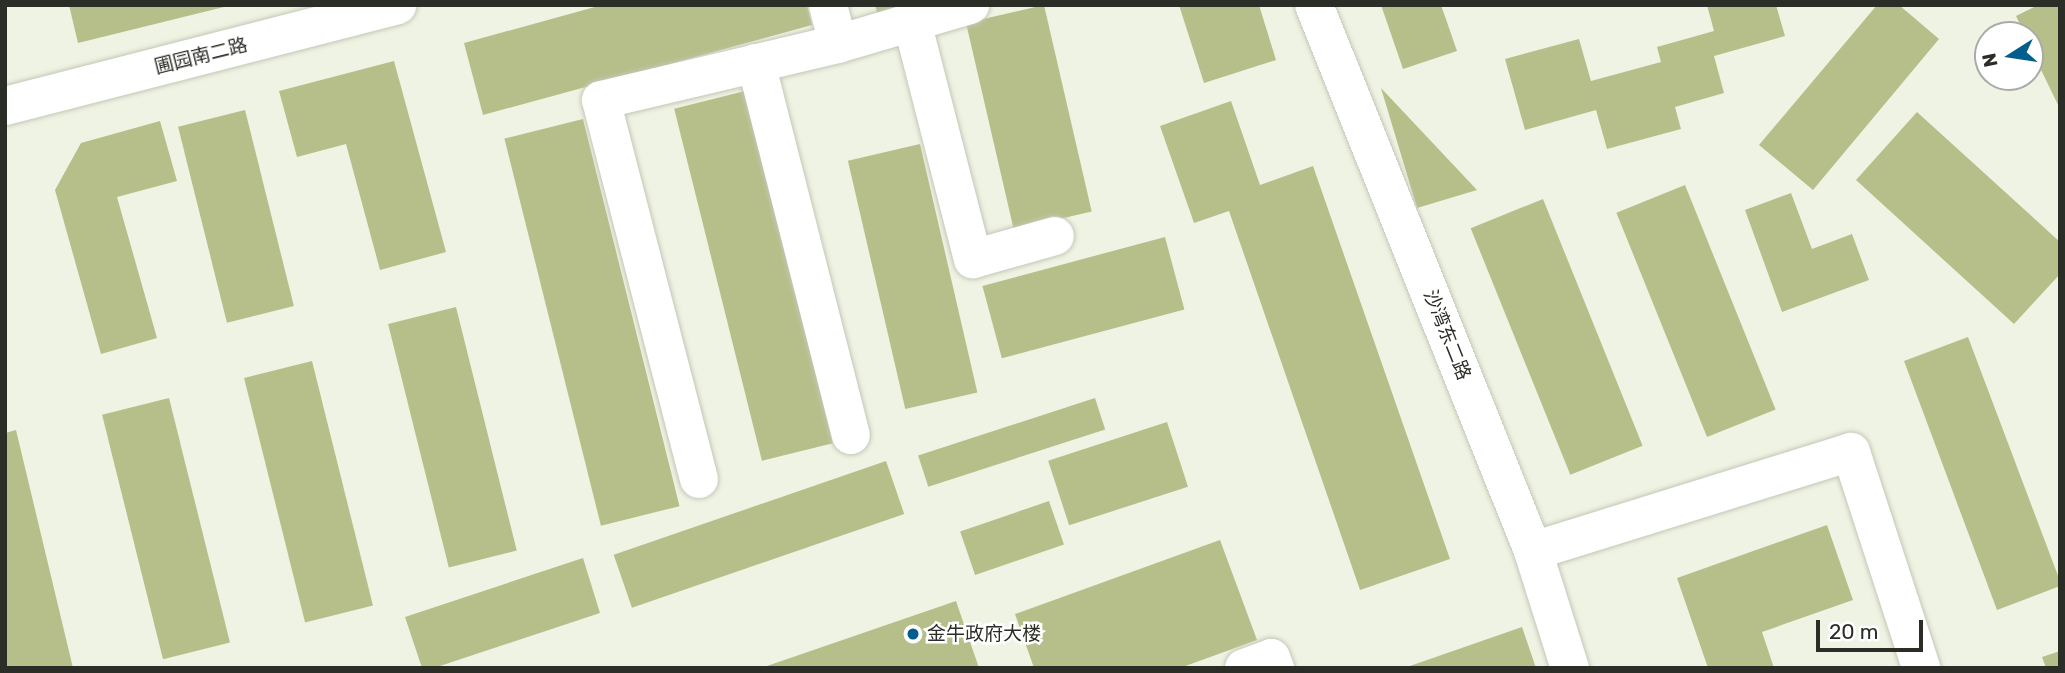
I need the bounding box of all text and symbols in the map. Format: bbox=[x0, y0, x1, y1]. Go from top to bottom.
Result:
north arrow bbox=[1974, 21, 2044, 91]
street label: 圃园南二路 bbox=[152, 33, 250, 79]
text: N bbox=[1977, 51, 2003, 69]
street label: 沙湾东二路 bbox=[1419, 287, 1475, 383]
scale bar bbox=[1820, 606, 1927, 650]
text: 20 m bbox=[1829, 619, 1878, 644]
place label: 金牛政府大楼 bbox=[927, 623, 1041, 645]
marker: 金牛政府大楼 bbox=[905, 626, 921, 642]

